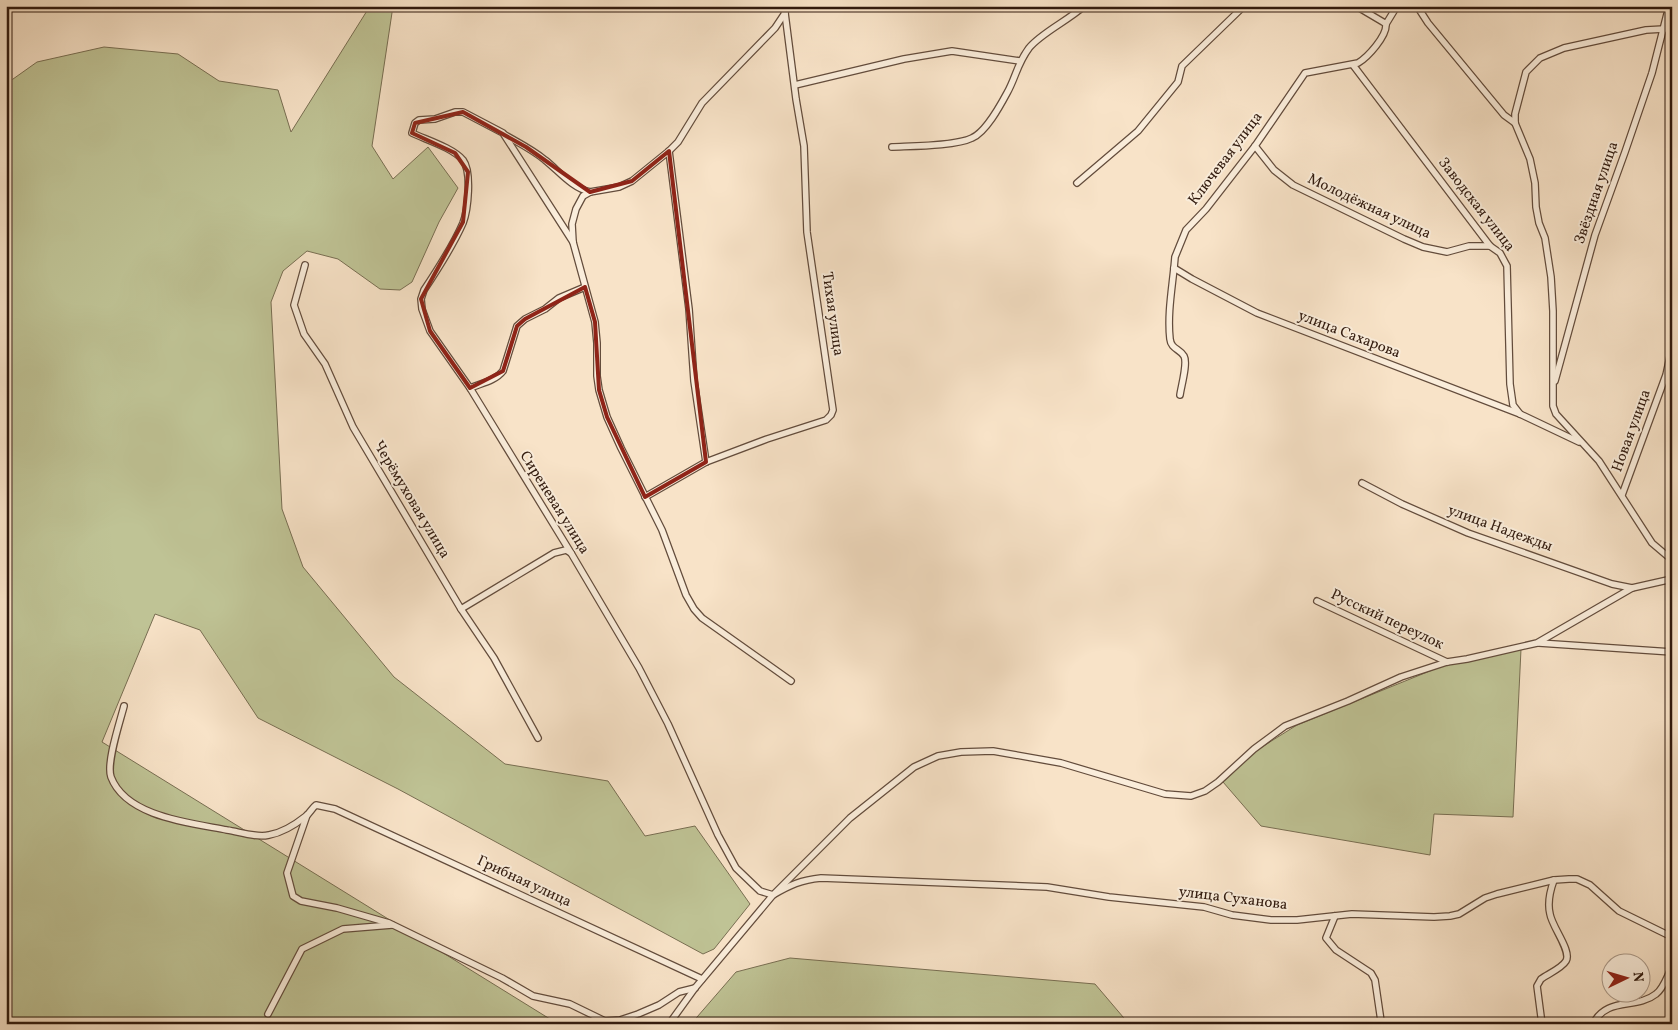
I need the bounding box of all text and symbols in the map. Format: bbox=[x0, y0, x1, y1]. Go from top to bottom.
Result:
street label: Ключевая улица bbox=[1184, 108, 1268, 210]
street label: Звёздная улица bbox=[1570, 139, 1624, 247]
street label: Заводская улица bbox=[1433, 153, 1519, 257]
street label: Молодёжная улица bbox=[1304, 169, 1434, 245]
street label: Тихая улица bbox=[816, 271, 848, 357]
street label: улица Сахарова bbox=[1295, 306, 1403, 364]
street label: Новая улица bbox=[1607, 387, 1657, 475]
street label: Черёмуховая улица bbox=[367, 437, 455, 563]
street label: Сиреневая улица bbox=[514, 447, 594, 559]
street label: улица Надежды bbox=[1445, 500, 1556, 558]
street label: Русский переулок bbox=[1327, 585, 1447, 655]
street label: Грибная улица bbox=[473, 851, 575, 913]
street label: улица Суханова bbox=[1177, 882, 1289, 916]
north arrow bbox=[1600, 952, 1650, 1002]
text: N bbox=[1628, 971, 1647, 983]

